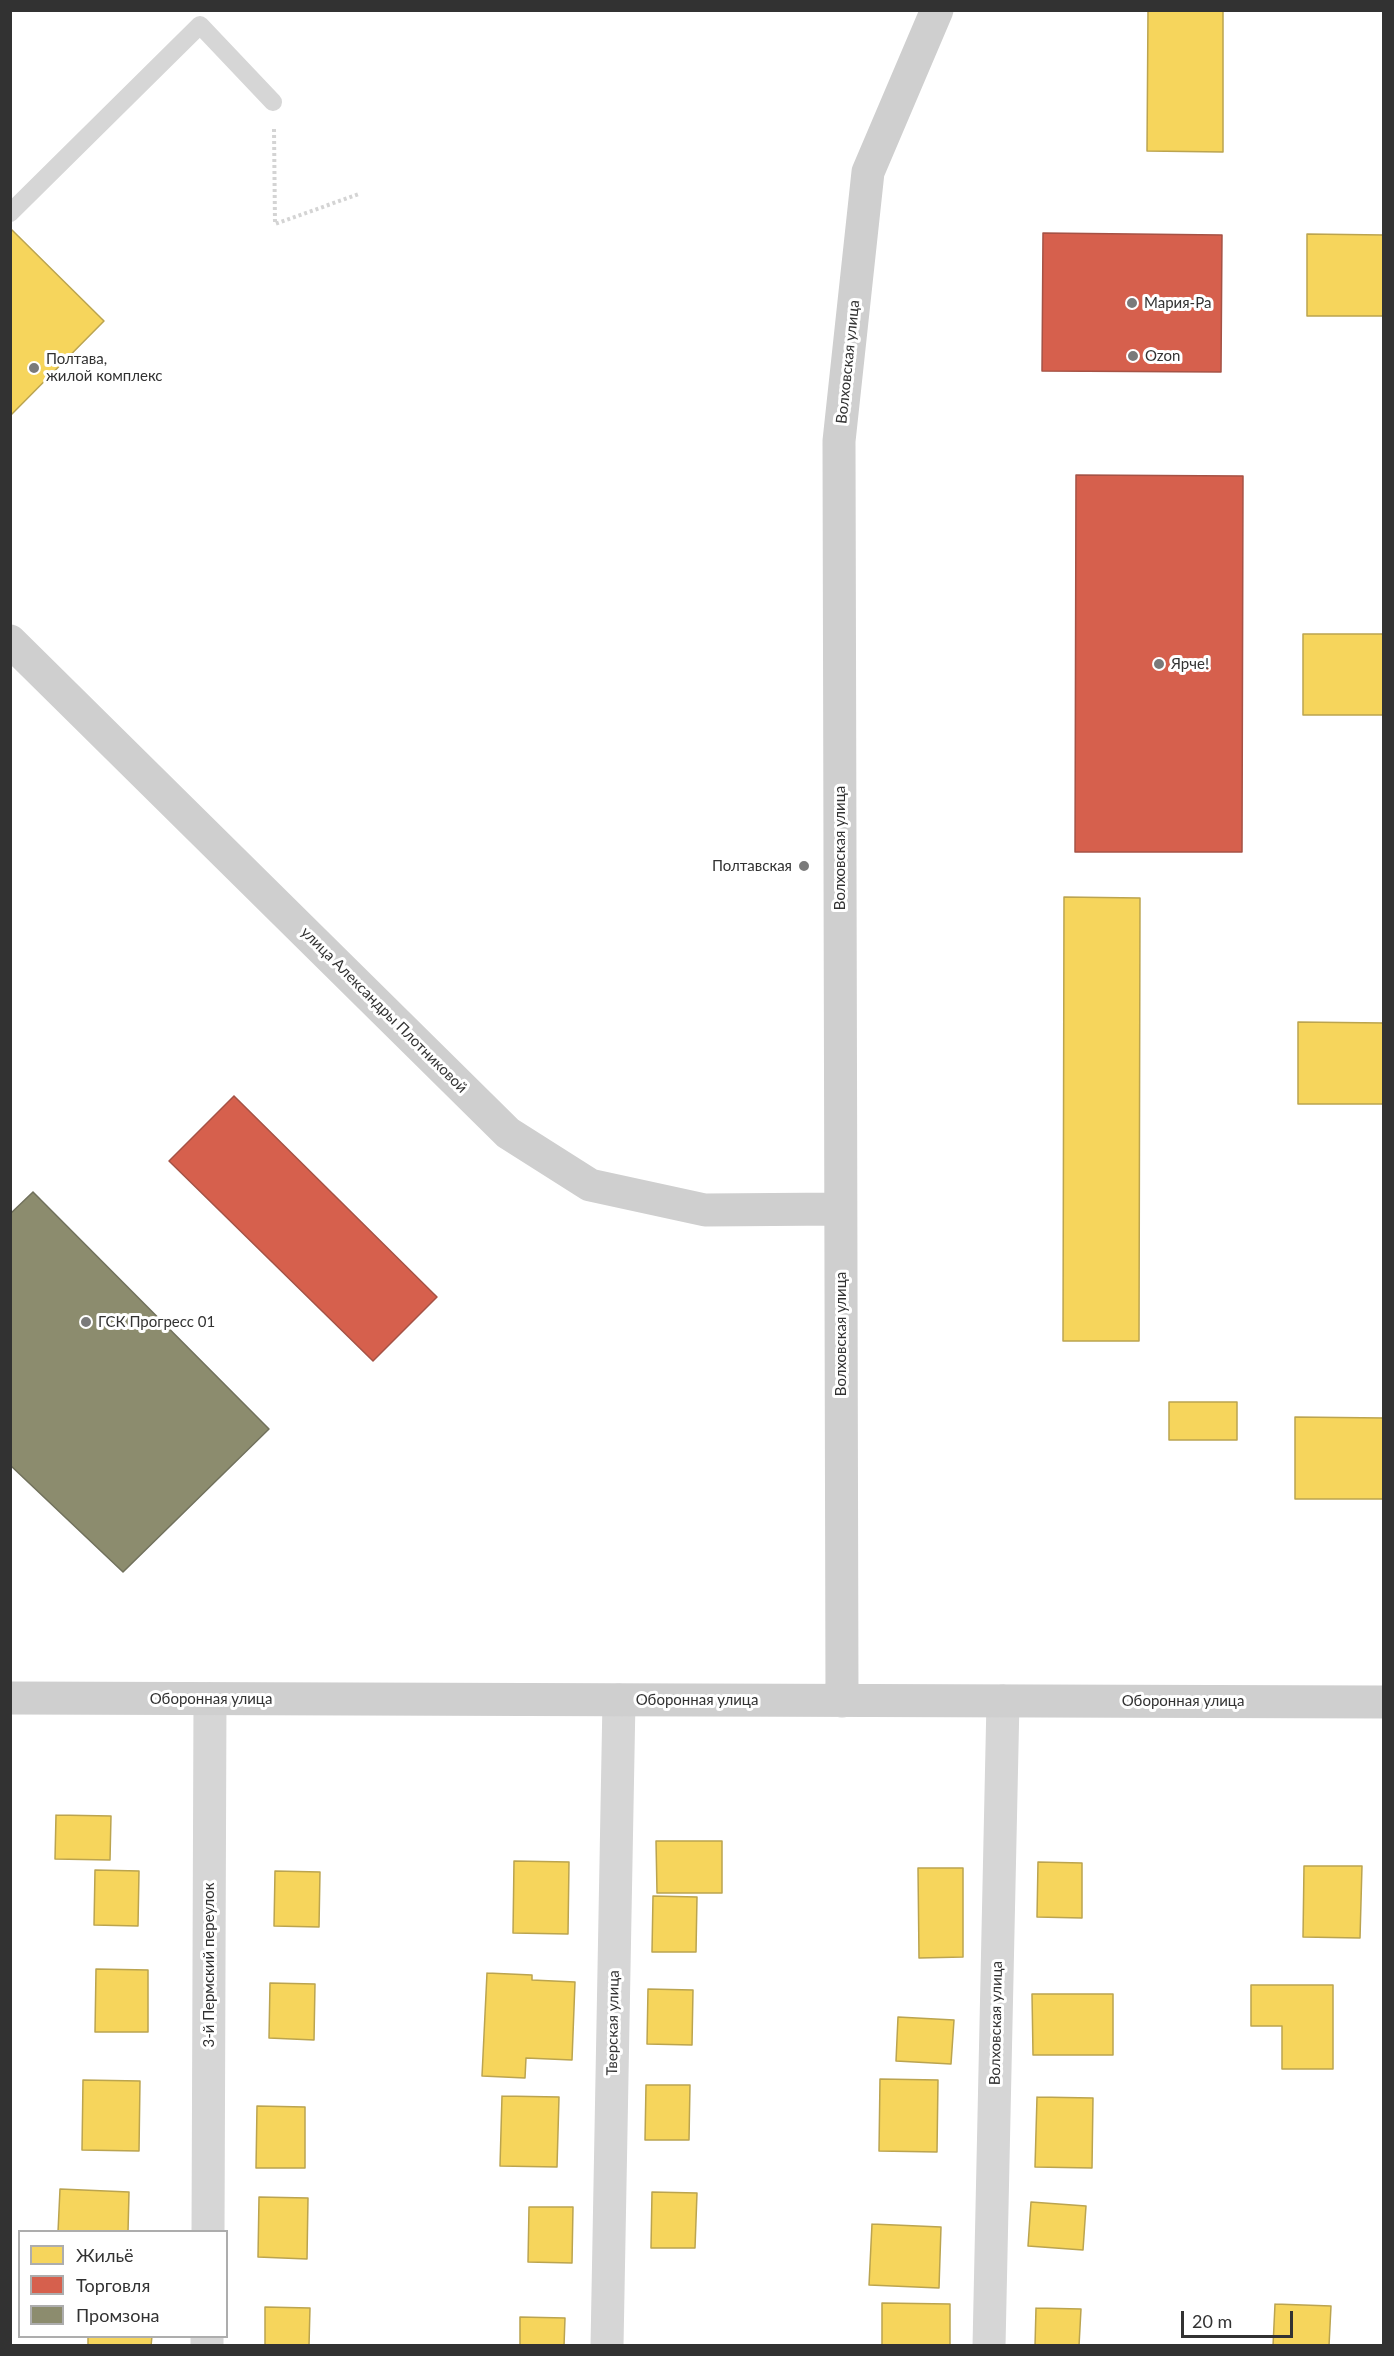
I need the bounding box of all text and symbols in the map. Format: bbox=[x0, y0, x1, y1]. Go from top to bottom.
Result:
place label: Мария-Ра bbox=[1144, 294, 1211, 312]
marker: Мария-Ра bbox=[1125, 296, 1139, 310]
street label: Волховская улица bbox=[833, 299, 863, 425]
place label: Ozon bbox=[1145, 347, 1180, 365]
marker: Ozon bbox=[1126, 349, 1140, 363]
place label: Полтава, жилой комплекс bbox=[46, 350, 163, 385]
marker: Полтава, жилой комплекс bbox=[27, 361, 41, 375]
place label: Ярче! bbox=[1171, 655, 1209, 673]
marker: Ярче! bbox=[1152, 657, 1166, 671]
street label: Волховская улица bbox=[831, 786, 849, 910]
place label: Полтавская bbox=[712, 857, 792, 875]
marker: Полтавская bbox=[797, 859, 811, 873]
street label: улица Александры Плотниковой bbox=[297, 923, 471, 1097]
street label: Волховская улица bbox=[832, 1272, 850, 1396]
place label: ГСК Прогресс 01 bbox=[98, 1313, 215, 1331]
marker: ГСК Прогресс 01 bbox=[79, 1315, 93, 1329]
street label: Оборонная улица bbox=[150, 1690, 272, 1708]
street label: Оборонная улица bbox=[636, 1691, 758, 1709]
street label: Оборонная улица bbox=[1122, 1692, 1244, 1710]
street label: 3-й Пермский переулок bbox=[200, 1882, 218, 2048]
street label: Волховская улица bbox=[986, 1961, 1006, 2085]
street label: Тверская улица bbox=[603, 1970, 623, 2076]
legend bbox=[18, 2230, 228, 2338]
text: Жильё bbox=[76, 2244, 134, 2266]
text: Торговля bbox=[76, 2274, 150, 2296]
scale bar bbox=[1184, 2299, 1296, 2337]
text: Промзона bbox=[76, 2304, 159, 2326]
text: 20 m bbox=[1192, 2310, 1232, 2332]

